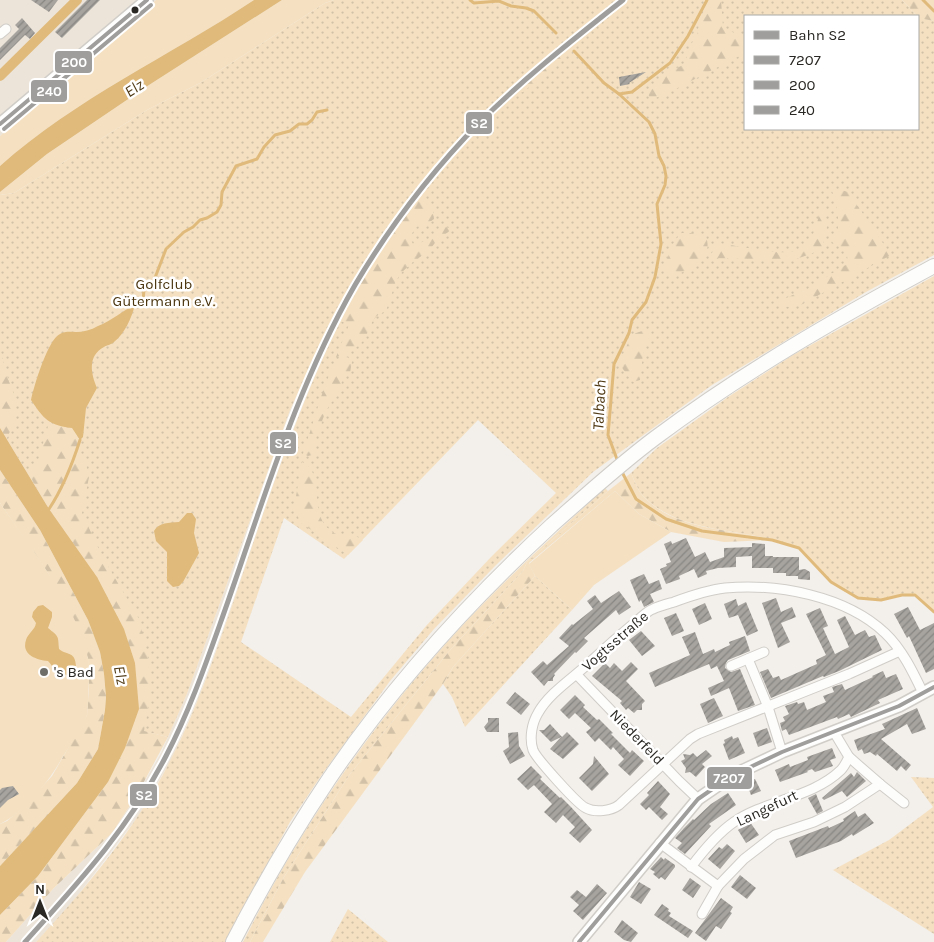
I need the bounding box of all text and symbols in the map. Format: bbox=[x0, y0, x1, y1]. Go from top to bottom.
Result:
unlabelled marker bbox=[130, 5, 140, 15]
legend bbox=[744, 15, 919, 130]
text: Bahn S2 bbox=[789, 26, 846, 44]
line badge: 200 bbox=[54, 50, 93, 74]
text: 7207 bbox=[789, 51, 821, 69]
text: 200 bbox=[61, 54, 87, 71]
water label: Elz bbox=[121, 75, 147, 101]
text: 200 bbox=[789, 76, 816, 94]
line badge: 240 bbox=[30, 79, 68, 103]
text: 240 bbox=[36, 83, 62, 100]
text: 240 bbox=[789, 101, 815, 119]
line badge: S2 bbox=[465, 111, 493, 135]
text: S2 bbox=[470, 115, 488, 132]
park label: Golfclub Gütermann e.V. bbox=[113, 275, 216, 310]
water label: Talbach bbox=[588, 379, 610, 431]
line badge: S2 bbox=[269, 431, 297, 455]
text: S2 bbox=[274, 435, 292, 452]
street label: Vogtsstraße bbox=[578, 607, 652, 675]
place label: 's Bad bbox=[54, 663, 94, 681]
water label: Elz bbox=[110, 664, 132, 686]
marker: 's Bad bbox=[38, 666, 50, 678]
street label: Niederfeld bbox=[606, 705, 668, 769]
line badge: 7207 bbox=[706, 766, 753, 790]
text: 7207 bbox=[713, 770, 745, 787]
line badge: S2 bbox=[129, 783, 158, 807]
street label: Langefurt bbox=[733, 786, 801, 830]
text: S2 bbox=[135, 787, 153, 804]
north arrow bbox=[15, 877, 65, 927]
text: N bbox=[35, 881, 45, 898]

